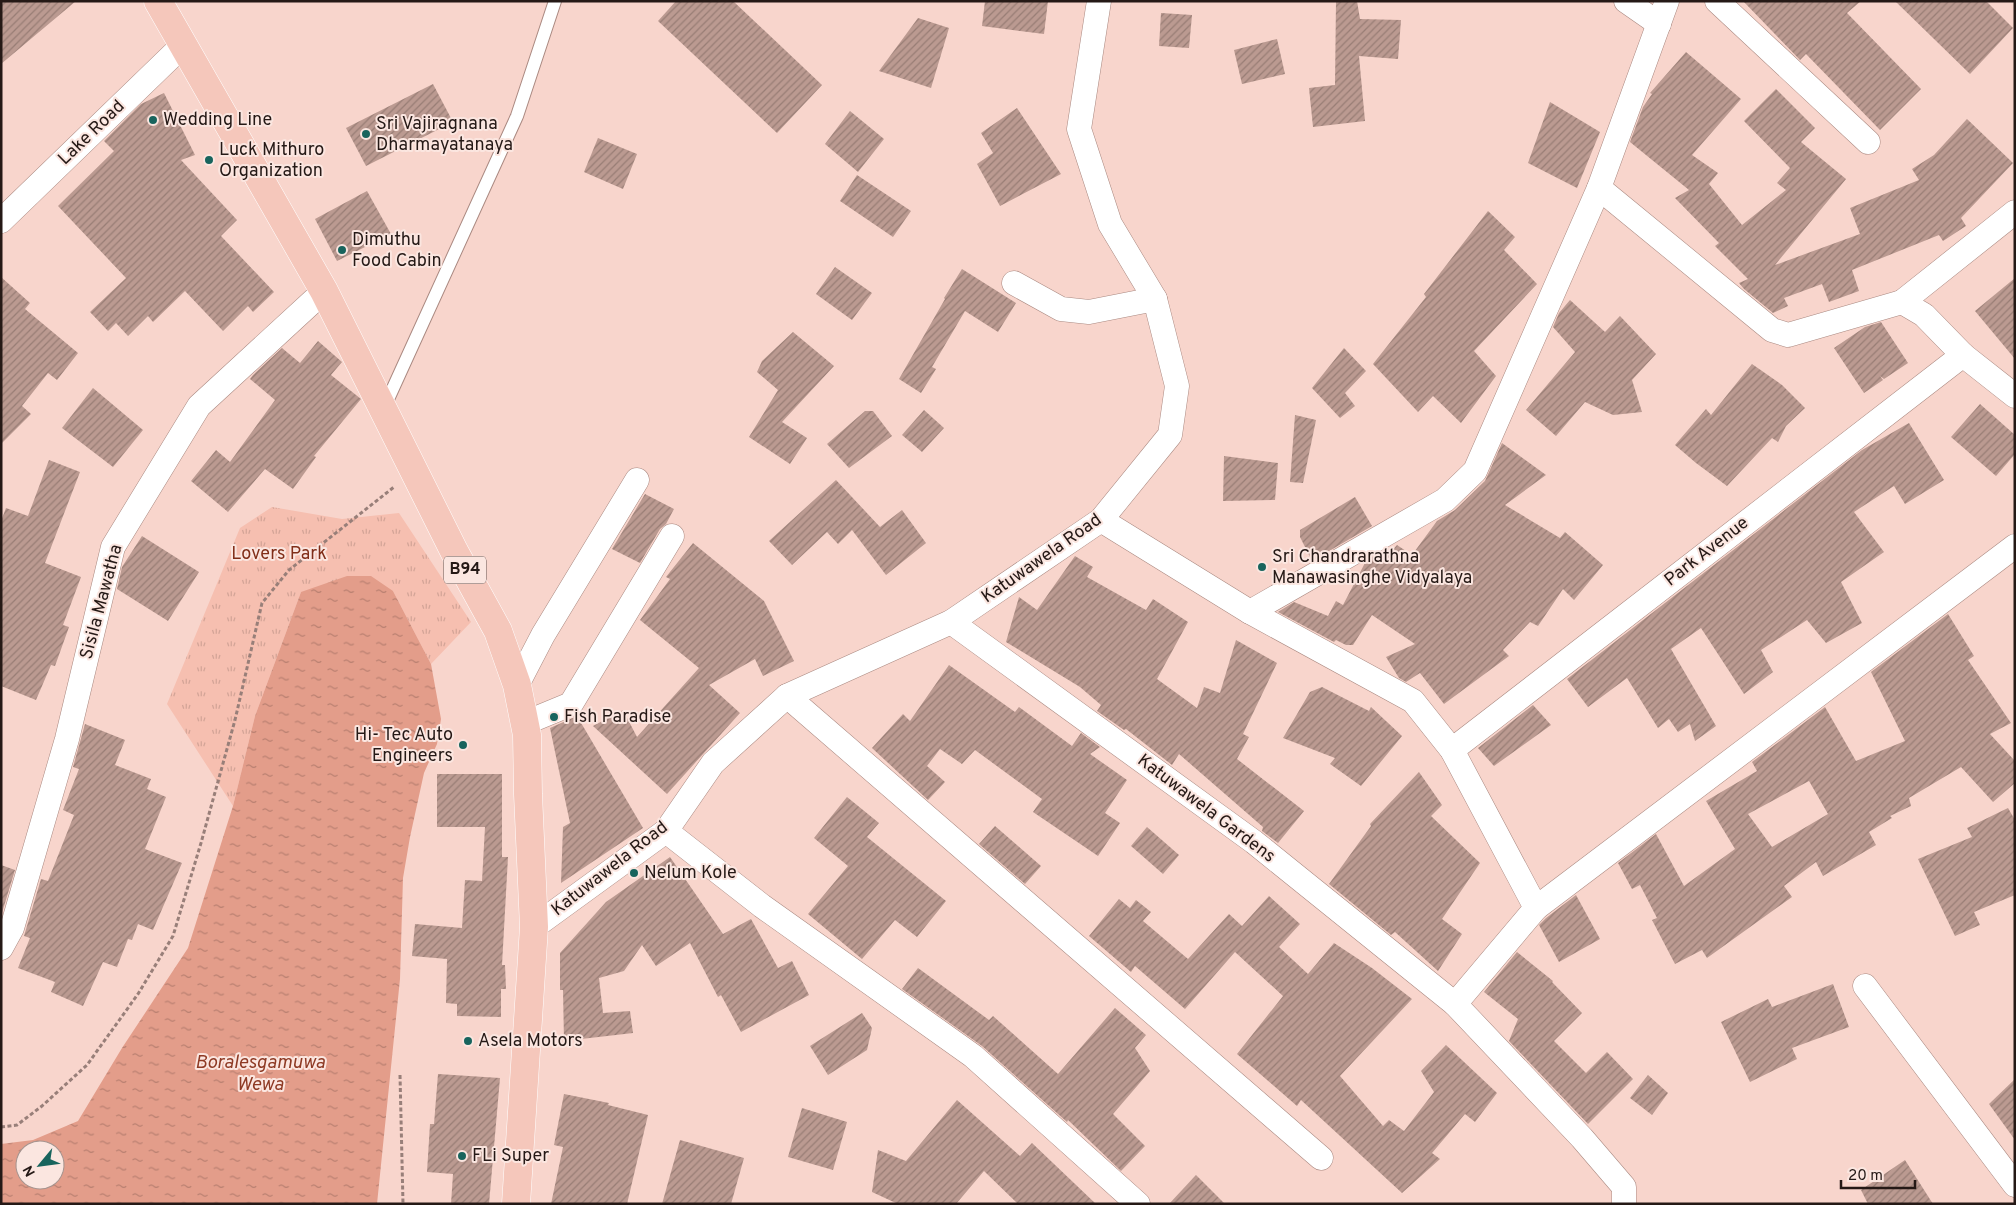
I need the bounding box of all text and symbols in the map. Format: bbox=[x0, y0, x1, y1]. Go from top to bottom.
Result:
street label: Lake Road bbox=[54, 96, 130, 170]
place label: Wedding Line bbox=[163, 109, 272, 132]
place label: Sri Vajiragnana Dharmayatanaya bbox=[376, 113, 513, 157]
marker: Wedding Line bbox=[147, 114, 159, 126]
marker: Sri Vajiragnana Dharmayatanaya bbox=[360, 128, 372, 140]
place label: Luck Mithuro Organization bbox=[219, 139, 324, 183]
marker: Luck Mithuro Organization bbox=[203, 154, 215, 166]
place label: Dimuthu Food Cabin bbox=[352, 229, 442, 273]
marker: Dimuthu Food Cabin bbox=[336, 244, 348, 256]
street label: Katuwawela Road bbox=[977, 509, 1107, 609]
street label: Park Avenue bbox=[1660, 512, 1754, 592]
street label: Sisila Mawatha bbox=[76, 542, 128, 662]
park label: Lovers Park bbox=[231, 543, 327, 566]
place label: Sri Chandrarathna Manawasinghe Vidyalaya bbox=[1272, 546, 1472, 590]
road number: B94 bbox=[444, 556, 486, 584]
marker: Sri Chandrarathna Manawasinghe Vidyalaya bbox=[1256, 561, 1268, 573]
place label: Fish Paradise bbox=[564, 706, 671, 729]
marker: Fish Paradise bbox=[548, 711, 560, 723]
place label: Hi- Tec Auto Engineers bbox=[355, 724, 453, 768]
marker: Hi- Tec Auto Engineers bbox=[457, 739, 469, 751]
street label: Katuwawela Gardens bbox=[1132, 749, 1280, 869]
street label: Katuwawela Road bbox=[547, 816, 673, 922]
place label: Nelum Kole bbox=[644, 862, 737, 885]
marker: Nelum Kole bbox=[628, 867, 640, 879]
place label: Asela Motors bbox=[478, 1030, 583, 1053]
marker: Asela Motors bbox=[462, 1035, 474, 1047]
water label: Boralesgamuwa Wewa bbox=[195, 1051, 325, 1097]
north arrow bbox=[15, 1140, 65, 1190]
place label: FLi Super bbox=[472, 1145, 549, 1168]
marker: FLi Super bbox=[456, 1150, 468, 1162]
scale bar bbox=[1841, 1158, 1915, 1190]
text: N bbox=[20, 1162, 40, 1179]
text: 20 m bbox=[1848, 1167, 1883, 1186]

